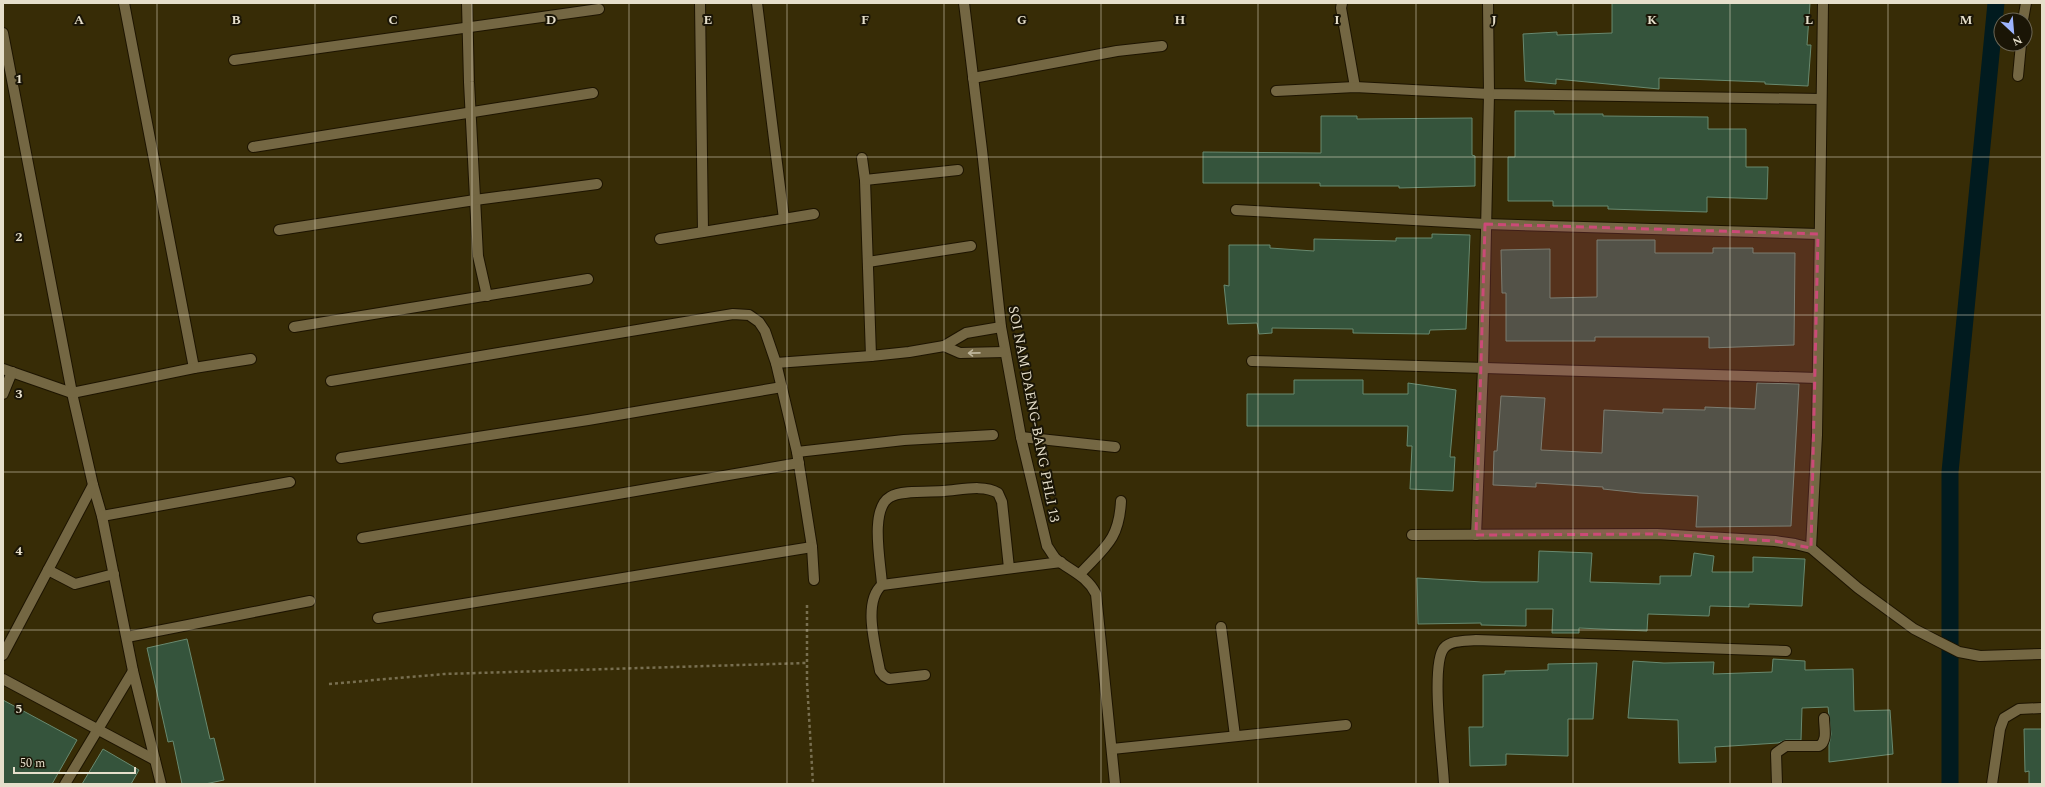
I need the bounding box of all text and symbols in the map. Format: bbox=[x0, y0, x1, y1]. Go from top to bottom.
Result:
text: A bbox=[74, 10, 84, 30]
text: B bbox=[231, 10, 241, 30]
text: C bbox=[388, 10, 398, 30]
text: D bbox=[546, 10, 556, 30]
text: E bbox=[704, 10, 713, 30]
text: F bbox=[861, 10, 869, 30]
text: G bbox=[1017, 10, 1027, 30]
text: H bbox=[1175, 10, 1186, 30]
text: I bbox=[1334, 10, 1340, 30]
text: J bbox=[1491, 10, 1497, 30]
text: K bbox=[1647, 10, 1657, 30]
text: L bbox=[1805, 10, 1813, 30]
text: M bbox=[1960, 10, 1973, 30]
north arrow bbox=[1993, 12, 2033, 52]
text: N bbox=[2009, 31, 2025, 50]
text: 1 bbox=[15, 69, 23, 89]
text: 2 bbox=[15, 227, 23, 247]
street label: SOI NAM DAENG-BANG PHLI 13 bbox=[1003, 304, 1065, 524]
one-way arrow bbox=[968, 349, 981, 357]
text: 3 bbox=[15, 384, 23, 404]
text: 4 bbox=[15, 541, 23, 561]
text: 5 bbox=[15, 699, 23, 719]
scale bar bbox=[14, 749, 135, 775]
text: 50 m bbox=[20, 754, 45, 773]

